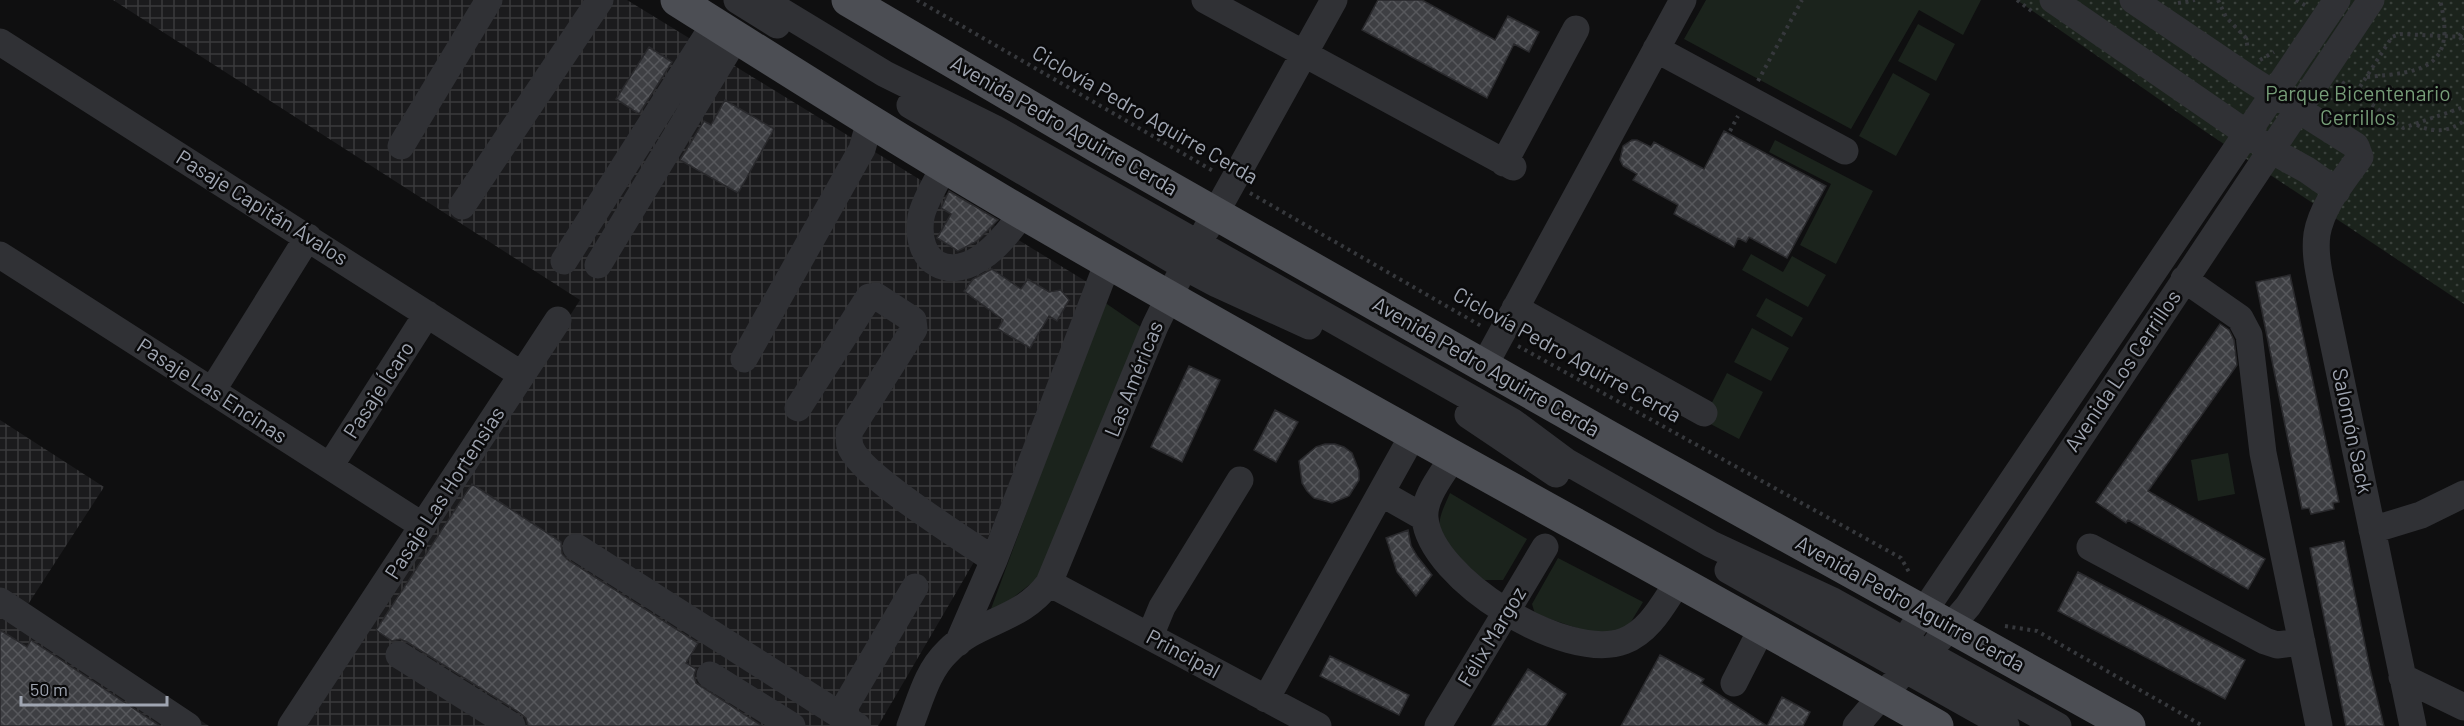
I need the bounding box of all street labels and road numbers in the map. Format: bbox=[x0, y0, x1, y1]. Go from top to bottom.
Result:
street label: Ciclovía Pedro Aguirre Cerda bbox=[1028, 39, 1263, 189]
street label: Avenida Pedro Aguirre Cerda bbox=[947, 49, 1183, 200]
street label: Pasaje Capitán Ávalos bbox=[172, 144, 353, 270]
street label: Ciclovía Pedro Aguirre Cerda bbox=[1449, 281, 1686, 427]
street label: Avenida Los Cerrillos bbox=[2058, 285, 2185, 456]
street label: Avenida Pedro Aguirre Cerda bbox=[1369, 290, 1605, 441]
street label: Las Américas bbox=[1098, 317, 1167, 440]
street label: Pasaje Las Encinas bbox=[133, 332, 292, 448]
street label: Pasaje Ícaro bbox=[337, 336, 418, 442]
street label: Salomón Sack bbox=[2328, 366, 2379, 496]
street label: Pasaje Las Hortensias bbox=[379, 401, 509, 583]
street label: Avenida Pedro Aguirre Cerda bbox=[1792, 529, 2030, 676]
street label: Félix Margoz bbox=[1451, 582, 1530, 691]
street label: Principal bbox=[1143, 623, 1225, 682]

